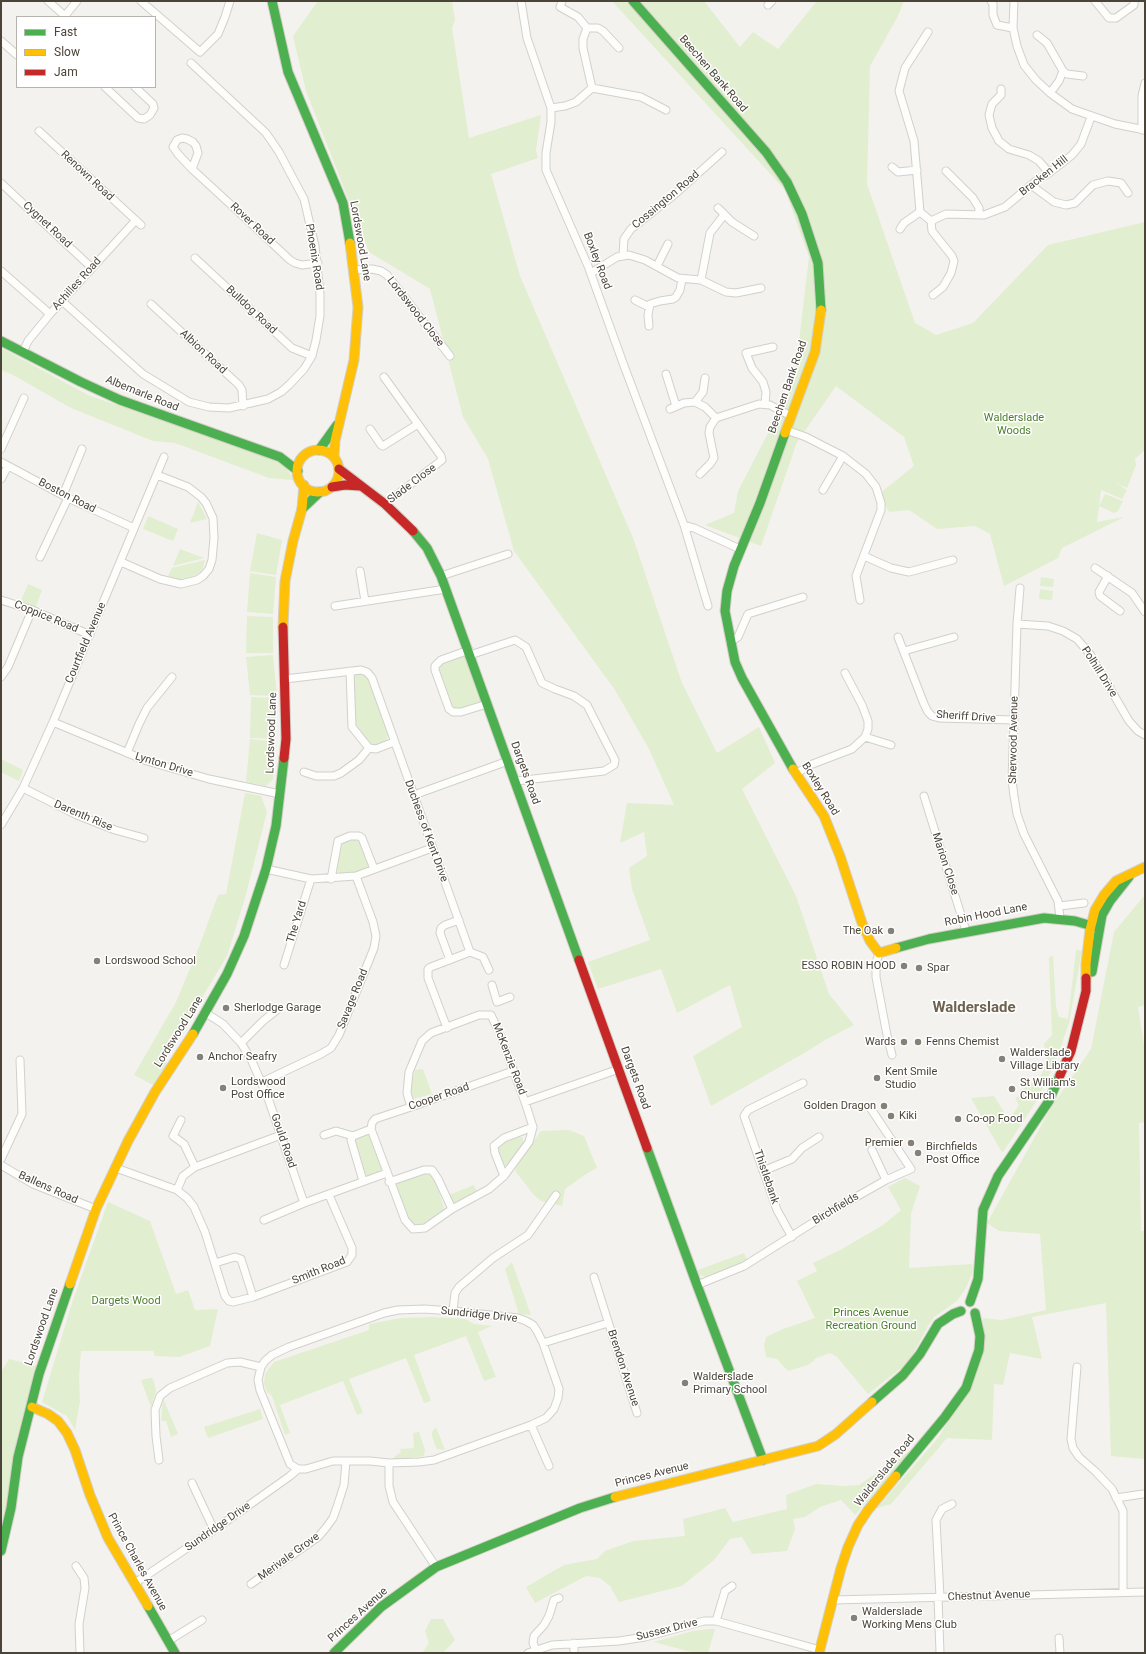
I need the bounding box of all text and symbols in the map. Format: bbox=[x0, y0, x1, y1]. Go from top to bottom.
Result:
legend bbox=[16, 16, 156, 88]
text: Fast bbox=[54, 25, 77, 39]
street label: Beechen Bank Road bbox=[676, 33, 750, 115]
text: Slow bbox=[54, 45, 80, 59]
text: Jam bbox=[54, 65, 78, 79]
street label: Renown Road bbox=[58, 148, 116, 204]
street label: Bracken Hill bbox=[1017, 153, 1071, 199]
street label: Cossington Road bbox=[630, 168, 702, 232]
street label: Cygnet Road bbox=[20, 199, 74, 251]
street label: Rover Road bbox=[227, 200, 277, 248]
street label: Lordswood Lane bbox=[346, 200, 374, 282]
street label: Phoenix Road bbox=[302, 223, 326, 291]
street label: Boxley Road bbox=[580, 231, 614, 291]
street label: Achilles Road bbox=[50, 255, 104, 313]
street label: Lordswood Close bbox=[384, 274, 446, 350]
street label: Bulldog Road bbox=[223, 283, 279, 337]
street label: Albion Road bbox=[177, 327, 229, 377]
street label: Beechen Bank Road bbox=[766, 339, 810, 435]
street label: Albemarle Road bbox=[104, 373, 180, 415]
park label: Walderslade Woods bbox=[984, 411, 1044, 437]
street label: Slade Close bbox=[385, 461, 439, 507]
street label: Boston Road bbox=[36, 476, 98, 516]
street label: Coppice Road bbox=[12, 598, 80, 636]
street label: Courtfield Avenue bbox=[63, 601, 109, 685]
street label: Polhill Drive bbox=[1078, 644, 1120, 700]
street label: Lordswood Lane bbox=[264, 692, 280, 774]
street label: Sherwood Avenue bbox=[1007, 696, 1021, 784]
street label: Sheriff Drive bbox=[936, 708, 996, 726]
street label: Dargets Road bbox=[507, 740, 543, 806]
street label: Lynton Drive bbox=[133, 750, 195, 780]
street label: Boxley Road bbox=[798, 760, 842, 818]
street label: Duchess of Kent Drive bbox=[401, 778, 451, 884]
street label: Darenth Rise bbox=[52, 798, 114, 834]
street label: Marion Close bbox=[929, 831, 961, 897]
street label: The Yard bbox=[284, 899, 310, 945]
street label: Robin Hood Lane bbox=[944, 901, 1028, 929]
place label: The Oak bbox=[843, 924, 883, 938]
marker: The Oak bbox=[886, 926, 896, 936]
place label: Lordswood School bbox=[105, 954, 196, 968]
marker: Lordswood School bbox=[92, 956, 102, 966]
place label: ESSO ROBIN HOOD bbox=[801, 959, 896, 973]
marker: ESSO ROBIN HOOD bbox=[899, 961, 909, 971]
place label: Spar bbox=[927, 961, 949, 975]
marker: Spar bbox=[914, 963, 924, 973]
street label: Savage Road bbox=[335, 967, 371, 1031]
street label: Lordswood Lane bbox=[152, 994, 206, 1070]
district label: Walderslade bbox=[932, 999, 1016, 1017]
place label: Sherlodge Garage bbox=[234, 1001, 321, 1015]
marker: Sherlodge Garage bbox=[221, 1003, 231, 1013]
street label: McKenzie Road bbox=[489, 1021, 529, 1097]
place label: Wards bbox=[865, 1035, 896, 1049]
place label: Fenns Chemist bbox=[926, 1035, 999, 1049]
marker: Wards bbox=[899, 1037, 909, 1047]
marker: Fenns Chemist bbox=[913, 1037, 923, 1047]
street label: Dargets Road bbox=[617, 1045, 653, 1111]
place label: Walderslade Village Library bbox=[1010, 1046, 1079, 1072]
place label: Anchor Seafry bbox=[208, 1050, 277, 1064]
marker: Anchor Seafry bbox=[195, 1052, 205, 1062]
marker: Walderslade Village Library bbox=[997, 1054, 1007, 1064]
place label: Kent Smile Studio bbox=[885, 1065, 937, 1091]
marker: Kent Smile Studio bbox=[872, 1073, 882, 1083]
place label: Lordswood Post Office bbox=[231, 1075, 286, 1101]
place label: St William's Church bbox=[1020, 1076, 1076, 1102]
street label: Cooper Road bbox=[407, 1080, 471, 1114]
marker: Lordswood Post Office bbox=[218, 1083, 228, 1093]
marker: St William's Church bbox=[1007, 1084, 1017, 1094]
place label: Golden Dragon bbox=[803, 1099, 876, 1113]
marker: Golden Dragon bbox=[879, 1101, 889, 1111]
place label: Kiki bbox=[899, 1109, 917, 1123]
marker: Kiki bbox=[886, 1111, 896, 1121]
street label: Gould Road bbox=[268, 1112, 298, 1170]
place label: Co-op Food bbox=[966, 1112, 1022, 1126]
marker: Co-op Food bbox=[953, 1114, 963, 1124]
place label: Premier bbox=[865, 1136, 903, 1150]
marker: Premier bbox=[906, 1138, 916, 1148]
place label: Birchfields Post Office bbox=[926, 1140, 980, 1166]
street label: Thistlebank bbox=[750, 1148, 782, 1206]
marker: Birchfields Post Office bbox=[913, 1148, 923, 1158]
street label: Ballens Road bbox=[16, 1169, 80, 1207]
street label: Birchfields bbox=[811, 1190, 861, 1228]
street label: Smith Road bbox=[290, 1254, 348, 1288]
street label: Lordswood Lane bbox=[23, 1286, 61, 1368]
park label: Dargets Wood bbox=[91, 1294, 161, 1308]
street label: Sundridge Drive bbox=[440, 1304, 518, 1326]
park label: Princes Avenue Recreation Ground bbox=[826, 1306, 916, 1332]
street label: Brendon Avenue bbox=[604, 1328, 642, 1408]
place label: Walderslade Primary School bbox=[693, 1370, 767, 1396]
marker: Walderslade Primary School bbox=[680, 1378, 690, 1388]
street label: Walderslade Road bbox=[852, 1433, 918, 1509]
street label: Princes Avenue bbox=[614, 1459, 690, 1491]
street label: Sundridge Drive bbox=[183, 1500, 253, 1554]
street label: Prince Charles Avenue bbox=[105, 1511, 169, 1613]
street label: Merivale Grove bbox=[256, 1530, 322, 1584]
street label: Princes Avenue bbox=[326, 1585, 390, 1645]
street label: Chestnut Avenue bbox=[947, 1588, 1031, 1604]
place label: Walderslade Working Mens Club bbox=[862, 1605, 957, 1631]
marker: Walderslade Working Mens Club bbox=[849, 1613, 859, 1623]
street label: Sussex Drive bbox=[635, 1616, 699, 1644]

